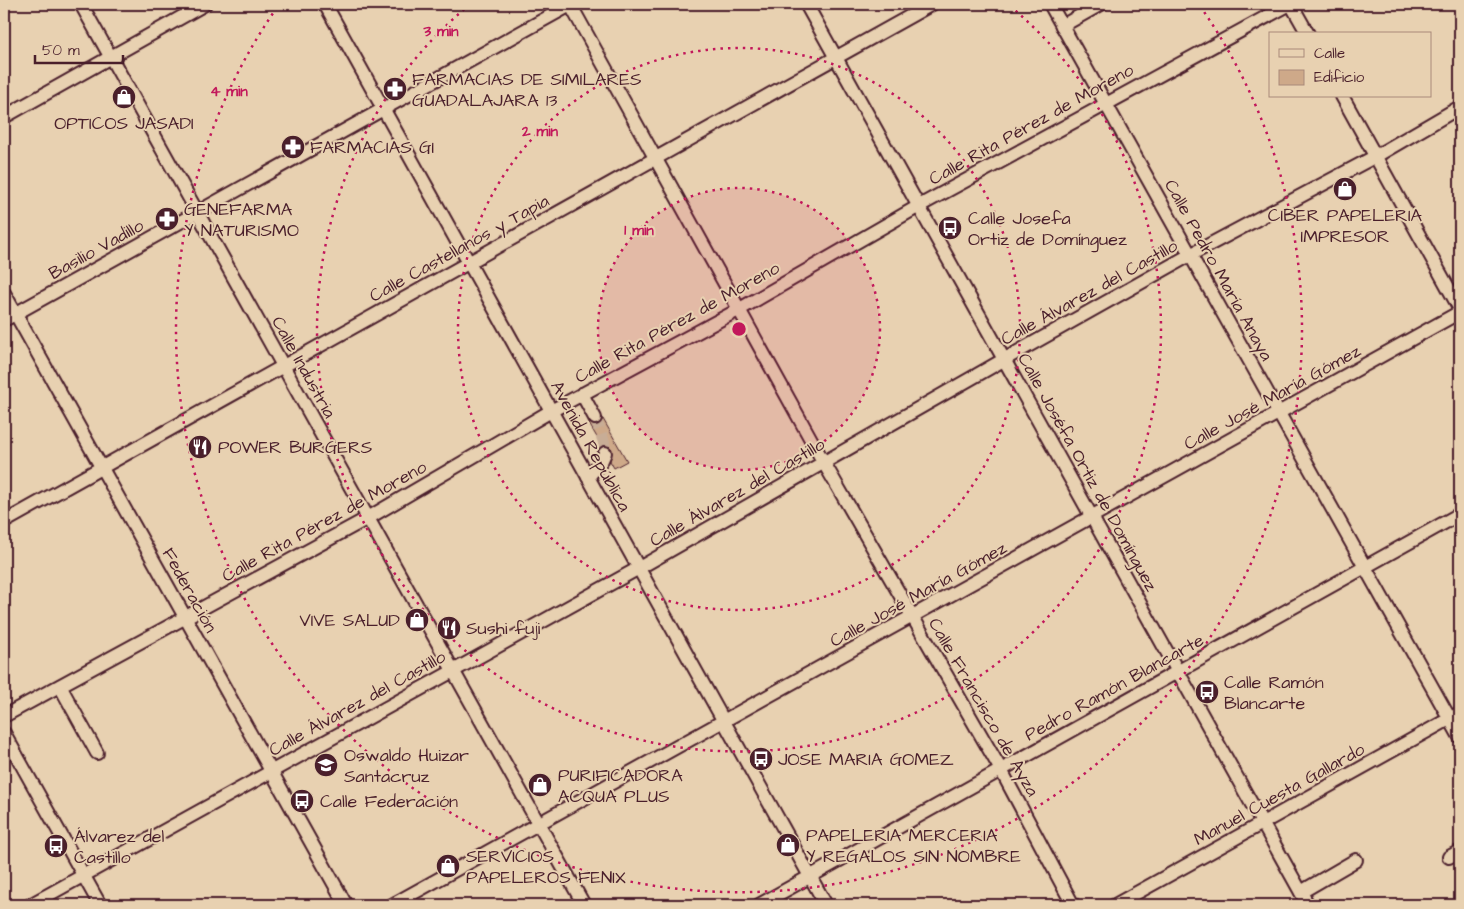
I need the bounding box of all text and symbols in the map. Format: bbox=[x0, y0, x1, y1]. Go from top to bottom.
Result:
text: 3 min bbox=[422, 21, 459, 42]
scale bar bbox=[35, 32, 122, 64]
legend bbox=[1269, 32, 1432, 98]
text: 50 m bbox=[42, 40, 80, 61]
text: Calle bbox=[1314, 43, 1345, 64]
street label: Calle Rita Pérez de Moreno bbox=[924, 58, 1138, 191]
place label: FARMACIAS DE SIMILARES GUADALAJARA 13 bbox=[412, 67, 642, 113]
text: Edificio bbox=[1314, 67, 1365, 88]
pharmacy icon: FARMACIAS DE SIMILARES GUADALAJARA 13 bbox=[382, 76, 408, 102]
text: 4 min bbox=[210, 81, 248, 102]
shop icon: OPTICOS JASADI bbox=[111, 84, 137, 110]
place label: OPTICOS JASADI bbox=[54, 111, 194, 136]
text: 2 min bbox=[521, 121, 559, 142]
pharmacy icon: FARMACIAS GI bbox=[280, 134, 306, 160]
place label: FARMACIAS GI bbox=[310, 135, 434, 160]
street label: Calle Pedro María Anaya bbox=[1157, 175, 1279, 366]
shop icon: CIBER PAPELERIA IMPRESOR bbox=[1332, 176, 1358, 202]
street label: Calle Castellanos y Tapia bbox=[365, 189, 554, 309]
place label: GENEFARMA Y NATURISMO bbox=[184, 197, 299, 243]
place label: CIBER PAPELERIA IMPRESOR bbox=[1268, 203, 1423, 249]
pharmacy icon: GENEFARMA Y NATURISMO bbox=[154, 206, 180, 232]
place label: Calle Josefa Ortiz de Domínguez bbox=[968, 206, 1127, 253]
street label: Basilio Vadillo bbox=[44, 213, 148, 286]
bus stop icon: Calle Josefa Ortiz de Domínguez bbox=[937, 215, 963, 241]
text: 1 min bbox=[624, 220, 654, 241]
street label: Calle Álvarez del Castillo bbox=[996, 233, 1182, 352]
street label: Calle Rita Pérez de Moreno bbox=[570, 256, 784, 389]
street label: Calle Industria bbox=[265, 312, 342, 423]
centre of rings bbox=[730, 320, 748, 338]
street label: Calle José María Gómez bbox=[1179, 338, 1365, 456]
street label: Calle Joséfa Ortiz de Domínguez bbox=[1011, 349, 1164, 596]
street label: Avenida República bbox=[544, 376, 637, 516]
street label: Calle Álvarez del Castillo bbox=[645, 432, 830, 553]
restaurant icon: POWER BURGERS bbox=[187, 434, 213, 460]
place label: POWER BURGERS bbox=[218, 435, 372, 460]
street label: Calle Rita Pérez de Moreno bbox=[217, 455, 431, 588]
street label: Calle José María Gómez bbox=[825, 535, 1011, 653]
street label: Federación bbox=[156, 543, 223, 637]
shop icon: VIVE SALUD bbox=[404, 607, 430, 633]
place label: VIVE SALUD bbox=[300, 608, 400, 633]
street label: Calle Francisco de Ayza bbox=[921, 613, 1045, 802]
restaurant icon: Sushi fuji bbox=[436, 615, 462, 641]
place label: Sushi fuji bbox=[466, 616, 541, 641]
street label: Pedro Ramón Blancarte bbox=[1020, 628, 1209, 747]
street label: Calle Álvarez del Castillo bbox=[264, 644, 450, 763]
place label: Calle Ramón Blancarte bbox=[1224, 670, 1324, 716]
bus stop icon: Calle Ramón Blancarte bbox=[1194, 679, 1220, 705]
street label: Manuel Cuesta Gallardo bbox=[1189, 737, 1369, 852]
place label: Oswaldo Huizar Santacruz bbox=[344, 743, 469, 789]
bus stop icon: JOSE MARIA GOMEZ bbox=[748, 746, 774, 772]
place label: JOSE MARIA GOMEZ bbox=[778, 747, 954, 772]
school or university icon: Oswaldo Huizar Santacruz bbox=[313, 752, 339, 778]
place label: PURIFICADORA ACQUA PLUS bbox=[558, 763, 683, 809]
shop icon: PURIFICADORA ACQUA PLUS bbox=[527, 772, 553, 798]
bus stop icon: Calle Federación bbox=[289, 788, 315, 814]
place label: Calle Federación bbox=[320, 789, 458, 814]
place label: PAPELERIA MERCERIA Y REGALOS SIN NOMBRE bbox=[806, 823, 1021, 869]
place label: Álvarez del Castillo bbox=[74, 824, 165, 870]
shop icon: PAPELERIA MERCERIA Y REGALOS SIN NOMBRE bbox=[775, 832, 801, 858]
bus stop icon: Álvarez del Castillo bbox=[43, 833, 69, 859]
place label: SERVICIOS PAPELEROS FENIX bbox=[466, 844, 626, 890]
shop icon: SERVICIOS PAPELEROS FENIX bbox=[435, 853, 461, 879]

